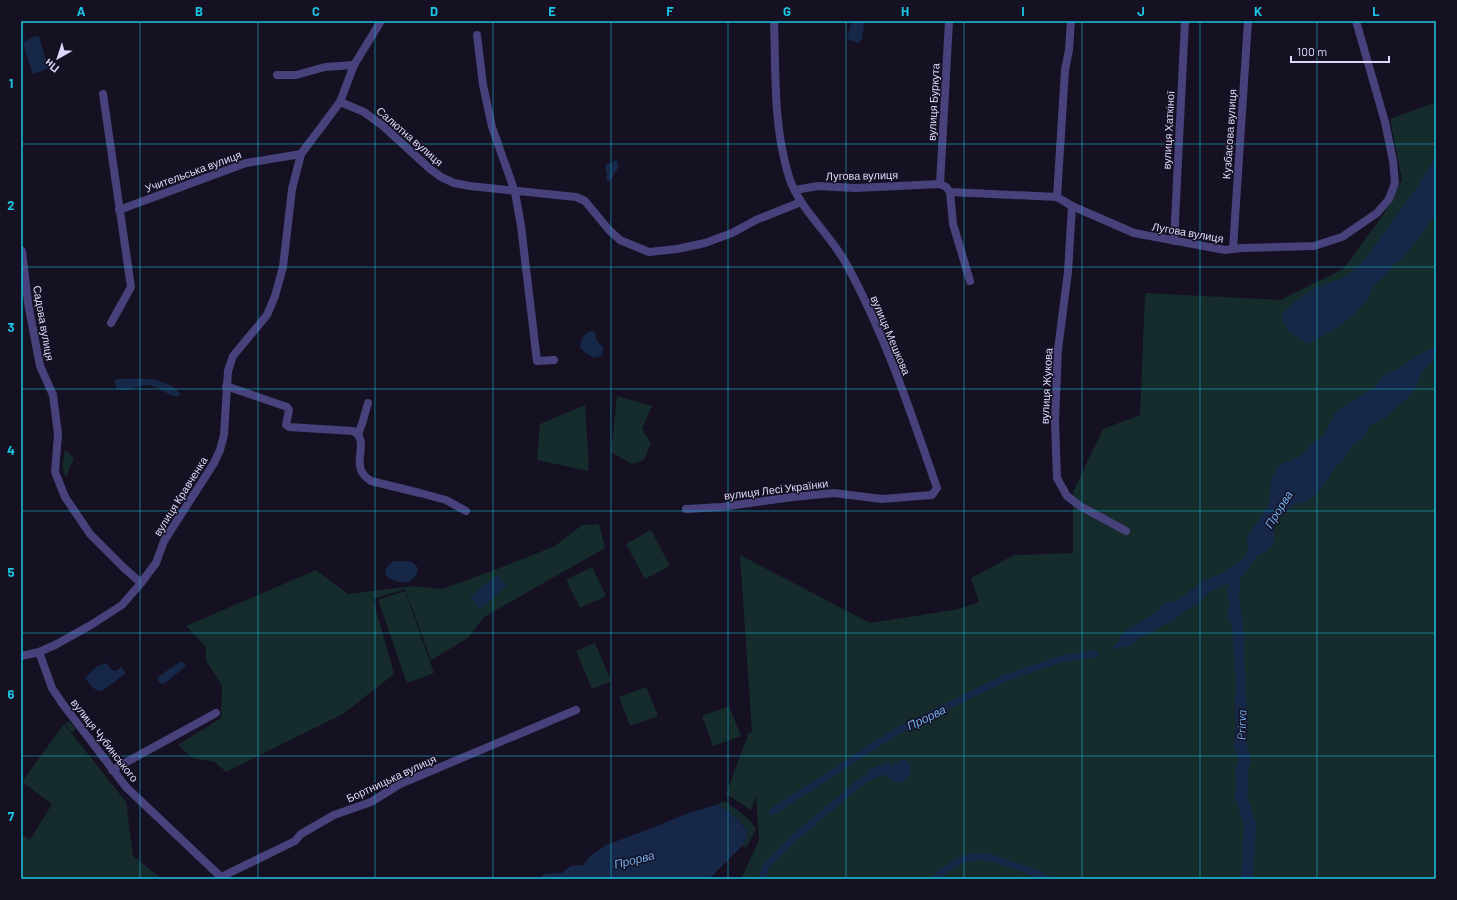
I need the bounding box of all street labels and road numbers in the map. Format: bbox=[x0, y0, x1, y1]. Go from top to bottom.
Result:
street label: вулиця Буркута bbox=[924, 62, 942, 141]
street label: Кузбасова вулиця bbox=[1219, 88, 1239, 180]
street label: вулиця Хаткіної bbox=[1159, 90, 1177, 170]
street label: Салютна вулиця bbox=[374, 104, 446, 168]
street label: Учительська вулиця bbox=[143, 147, 243, 195]
street label: Лугова вулиця bbox=[826, 168, 898, 182]
street label: Лугова вулиця bbox=[1151, 219, 1225, 245]
street label: Садова вулиця bbox=[31, 284, 57, 362]
street label: вулиця Мешкова bbox=[868, 293, 914, 377]
street label: вулиця Жукова bbox=[1038, 347, 1055, 424]
street label: вулиця Кравченка bbox=[150, 453, 210, 538]
street label: вулиця Лесі Українки bbox=[723, 476, 829, 502]
street label: вулиця Чубинського bbox=[69, 696, 141, 784]
street label: Бортницька вулиця bbox=[344, 751, 438, 805]

